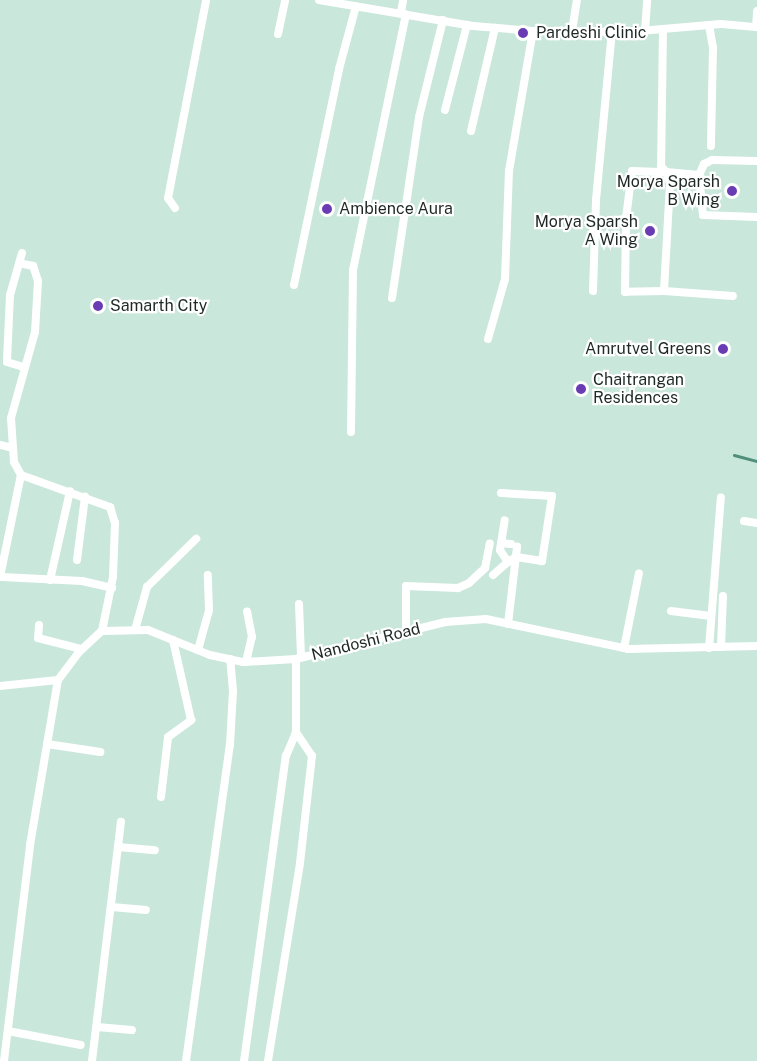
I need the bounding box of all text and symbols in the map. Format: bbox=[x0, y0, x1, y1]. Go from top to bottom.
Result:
place label: Pardeshi Clinic bbox=[536, 23, 646, 43]
marker: Pardeshi Clinic bbox=[514, 24, 532, 42]
place label: Morya Sparsh B Wing bbox=[617, 172, 720, 210]
marker: Morya Sparsh B Wing bbox=[725, 184, 739, 198]
place label: Ambience Aura bbox=[339, 199, 453, 219]
marker: Ambience Aura bbox=[320, 202, 334, 216]
place label: Morya Sparsh A Wing bbox=[535, 212, 638, 250]
marker: Morya Sparsh A Wing bbox=[643, 224, 657, 238]
place label: Samarth City bbox=[110, 296, 207, 316]
marker: Samarth City bbox=[91, 299, 105, 313]
place label: Amrutvel Greens bbox=[585, 339, 711, 359]
marker: Amrutvel Greens bbox=[716, 342, 730, 356]
place label: Chaitrangan Residences bbox=[593, 370, 684, 408]
marker: Chaitrangan Residences bbox=[574, 382, 588, 396]
street label: Nandoshi Road bbox=[309, 619, 423, 665]

